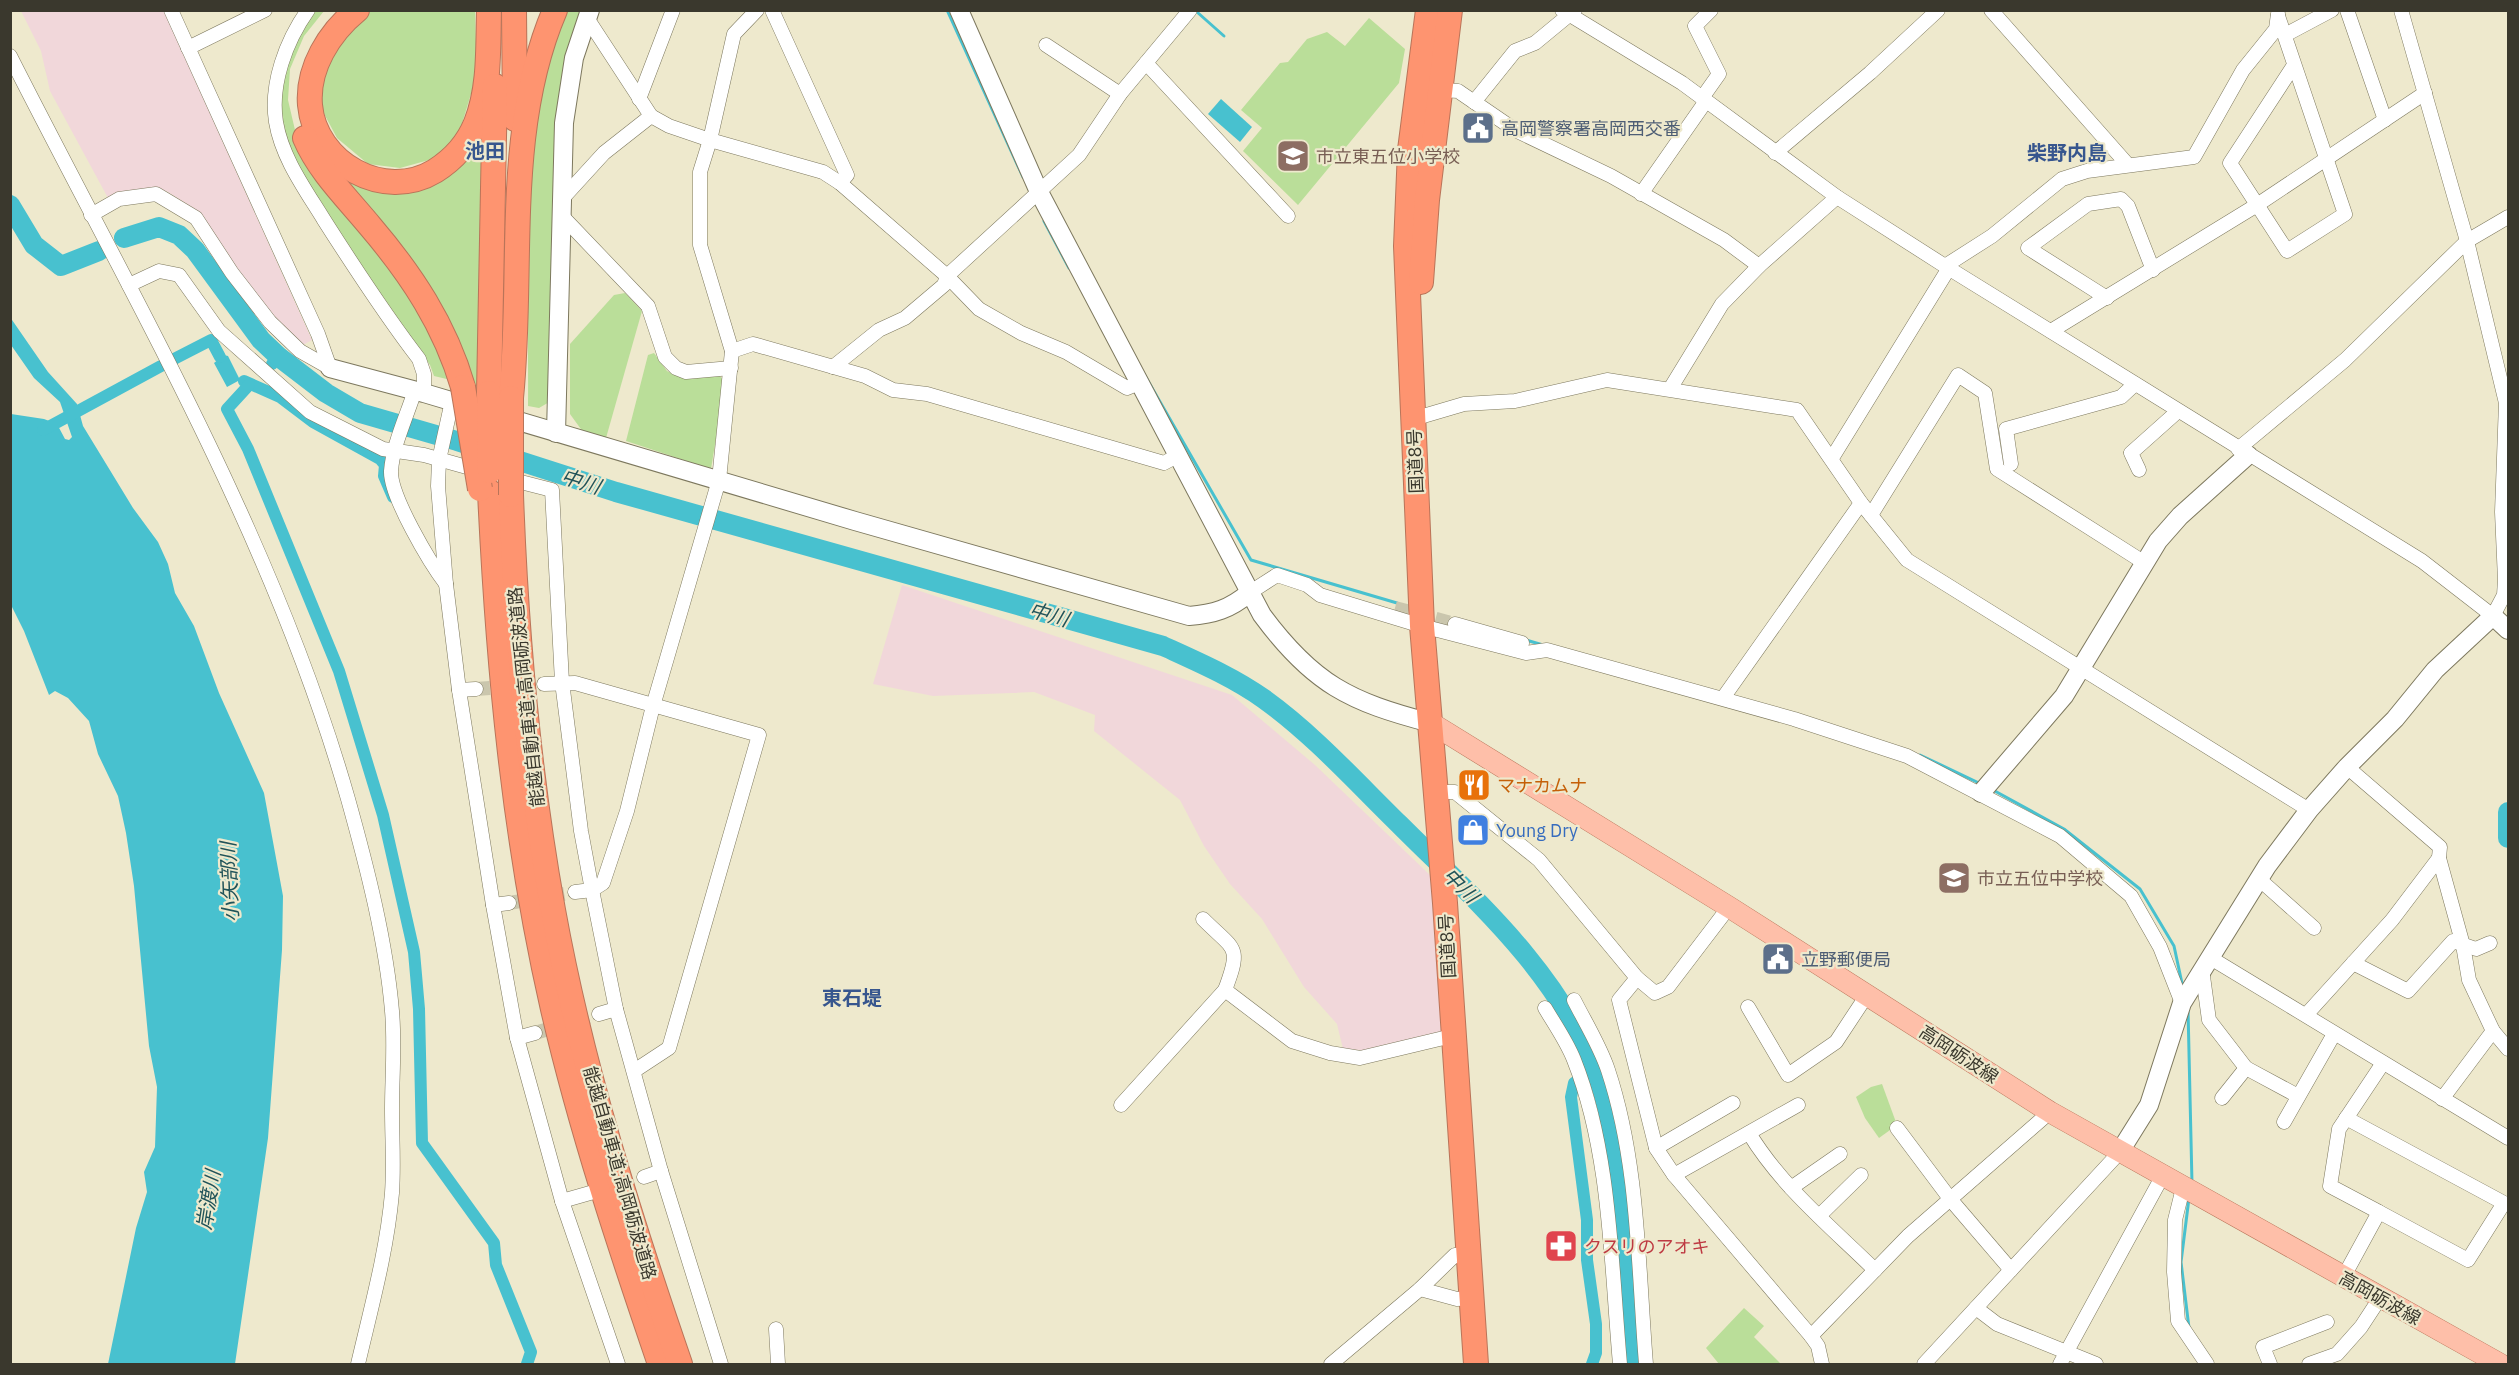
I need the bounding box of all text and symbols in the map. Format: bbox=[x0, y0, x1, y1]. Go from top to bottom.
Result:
public building icon: 高岡警察署高岡西交番 bbox=[1460, 110, 1496, 146]
place label: 高岡警察署高岡西交番 bbox=[1501, 117, 1681, 140]
district label: 池田 bbox=[465, 137, 505, 164]
school or university icon: 市立東五位小学校 bbox=[1275, 138, 1311, 174]
district label: 柴野内島 bbox=[2027, 139, 2107, 166]
place label: 市立東五位小学校 bbox=[1316, 145, 1460, 168]
street label: 国道8号 bbox=[1402, 428, 1428, 494]
water label: 中川 bbox=[558, 462, 606, 500]
street label: 能越自動車道;高岡砺波道路 bbox=[503, 586, 549, 808]
water label: 中川 bbox=[1026, 596, 1074, 633]
restaurant icon: マナカムナ bbox=[1456, 767, 1492, 803]
place label: マナカムナ bbox=[1497, 774, 1587, 797]
shop icon: Young Dry bbox=[1455, 812, 1491, 848]
place label: Young Dry bbox=[1496, 819, 1578, 842]
water label: 小矢部川 bbox=[214, 840, 244, 922]
school or university icon: 市立五位中学校 bbox=[1936, 860, 1972, 896]
water label: 中川 bbox=[1437, 861, 1486, 910]
place label: 市立五位中学校 bbox=[1977, 867, 2103, 890]
street label: 国道8号 bbox=[1434, 913, 1460, 979]
public building icon: 立野郵便局 bbox=[1760, 941, 1796, 977]
place label: 立野郵便局 bbox=[1801, 948, 1891, 971]
district label: 東石堤 bbox=[822, 984, 882, 1011]
street label: 高岡砺波線 bbox=[1915, 1020, 2003, 1088]
street label: 能越自動車道;高岡砺波道路 bbox=[578, 1063, 662, 1283]
water label: 岸渡川 bbox=[190, 1166, 226, 1232]
pharmacy icon: クスリのアオキ bbox=[1543, 1228, 1579, 1264]
place label: クスリのアオキ bbox=[1584, 1235, 1709, 1258]
street label: 高岡砺波線 bbox=[2335, 1266, 2425, 1330]

